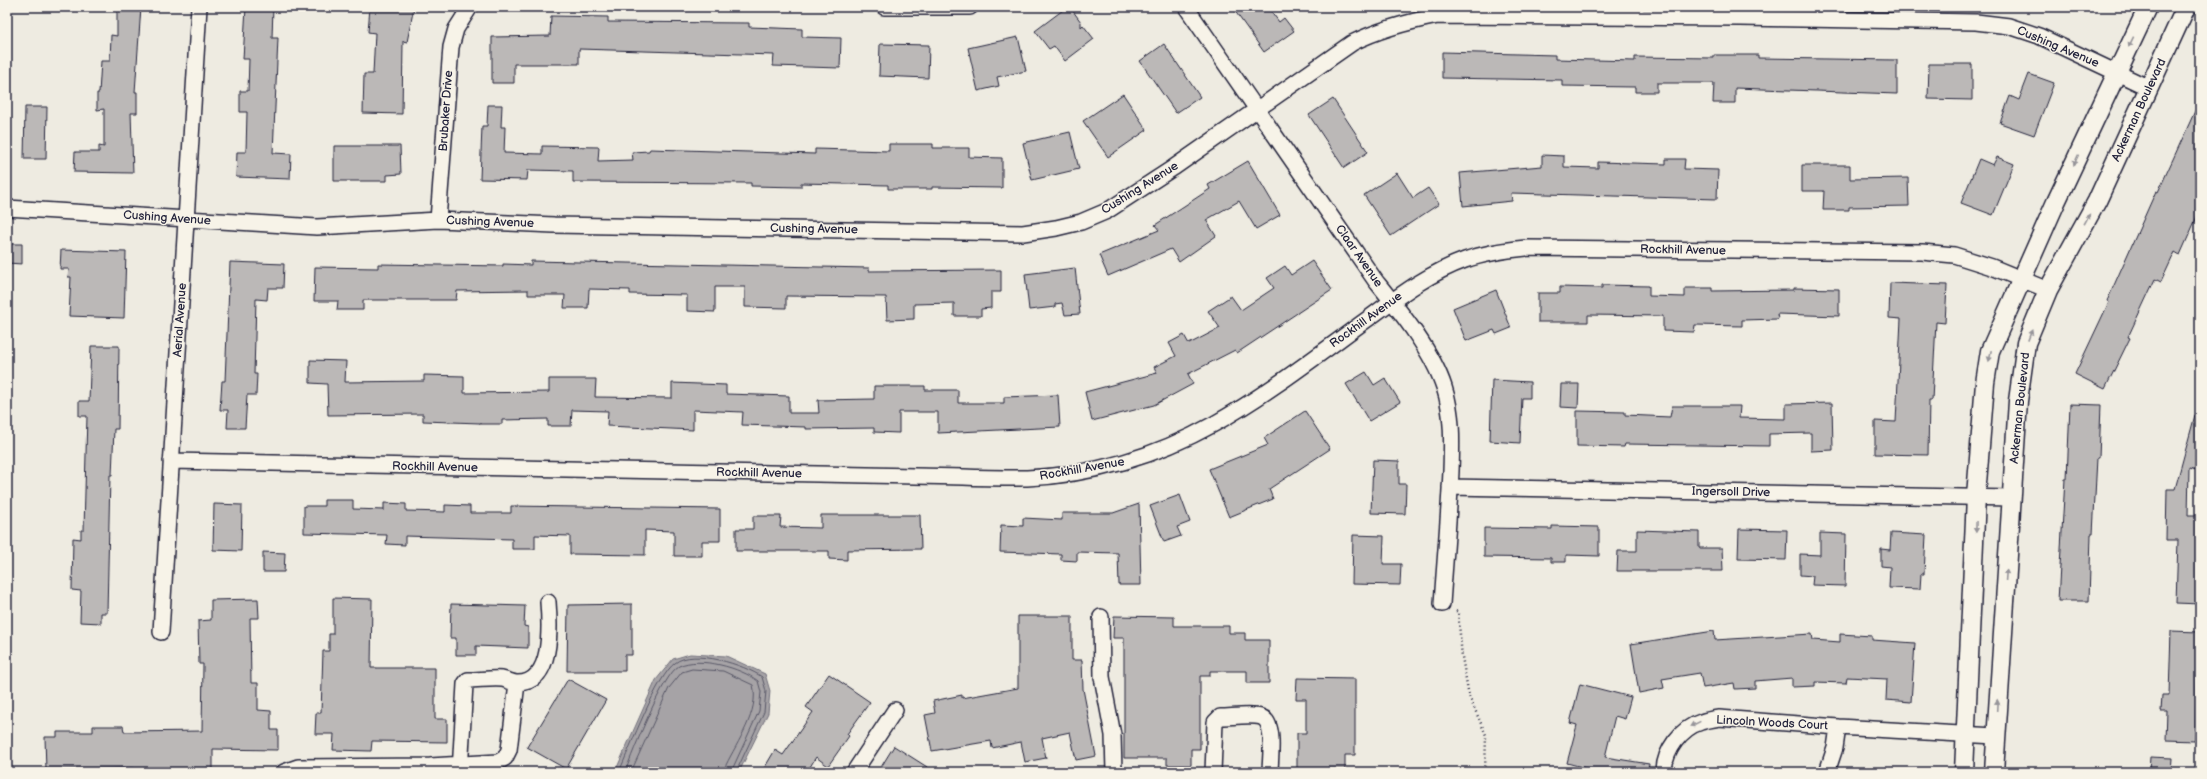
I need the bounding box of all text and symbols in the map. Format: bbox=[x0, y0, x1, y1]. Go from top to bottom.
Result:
street label: Cushing Avenue bbox=[2015, 23, 2101, 71]
one-way arrow bbox=[2128, 36, 2134, 48]
street label: Ackerman Boulevard bbox=[2109, 56, 2170, 164]
street label: Brubaker Drive bbox=[436, 70, 456, 152]
one-way arrow bbox=[2073, 154, 2079, 165]
street label: Cushing Avenue bbox=[1099, 158, 1181, 218]
street label: Cushing Avenue bbox=[123, 207, 211, 229]
street label: Cushing Avenue bbox=[446, 213, 534, 231]
one-way arrow bbox=[2084, 213, 2091, 225]
street label: Cushing Avenue bbox=[770, 221, 858, 237]
street label: Claar Avenue bbox=[1332, 222, 1386, 290]
street label: Rockhill Avenue bbox=[1640, 242, 1726, 258]
street label: Aerial Avenue bbox=[170, 282, 190, 358]
street label: Rockhill Avenue bbox=[1327, 289, 1405, 351]
one-way arrow bbox=[2027, 329, 2033, 341]
one-way arrow bbox=[1986, 349, 1992, 362]
street label: Ackerman Boulevard bbox=[2007, 351, 2033, 464]
street label: Rockhill Avenue bbox=[1038, 454, 1126, 484]
street label: Rockhill Avenue bbox=[392, 459, 478, 475]
street label: Rockhill Avenue bbox=[716, 465, 802, 481]
street label: Ingersoll Drive bbox=[1692, 484, 1770, 500]
one-way arrow bbox=[1973, 521, 1979, 534]
one-way arrow bbox=[2002, 569, 2009, 581]
one-way arrow bbox=[1994, 698, 2000, 711]
street label: Lincoln Woods Court bbox=[1716, 713, 1829, 733]
one-way arrow bbox=[1690, 721, 1701, 728]

